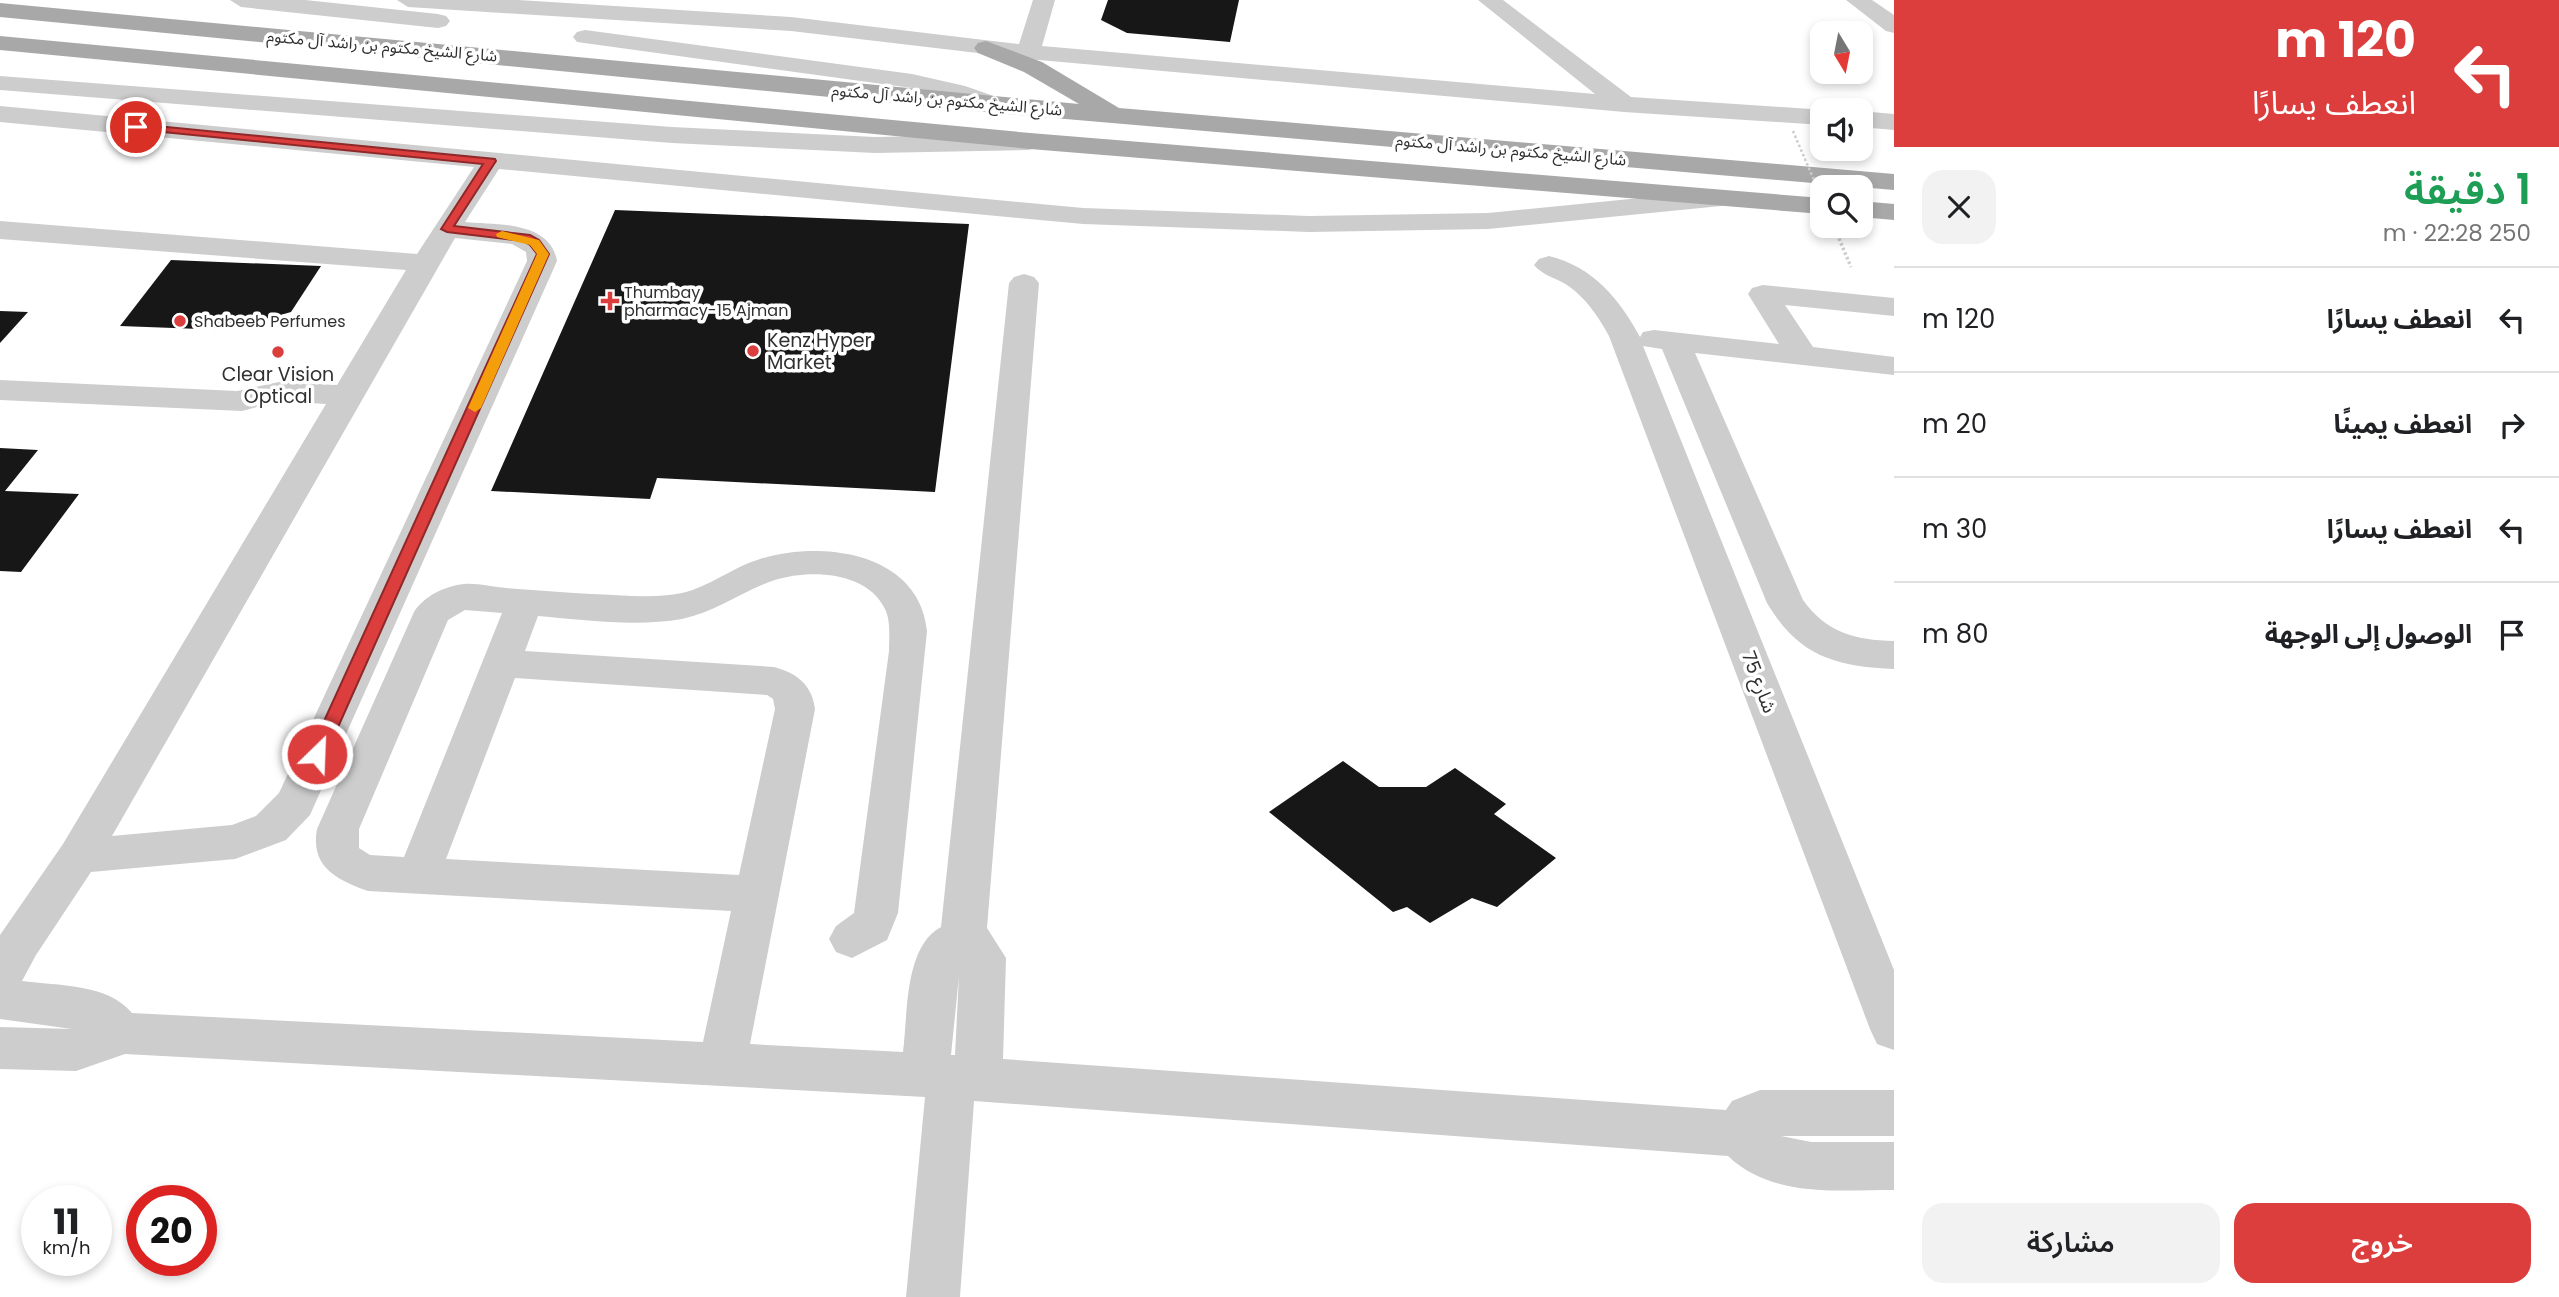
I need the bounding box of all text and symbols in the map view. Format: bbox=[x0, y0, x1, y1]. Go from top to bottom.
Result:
text: 120 m bbox=[2275, 6, 2416, 74]
north arrow bbox=[1810, 21, 1872, 84]
map controls bbox=[1810, 21, 1873, 238]
street label: شارع الشيخ مكتوم بن راشد آل مكتوم bbox=[266, 24, 498, 69]
icon: left bbox=[2440, 28, 2531, 119]
street label: شارع الشيخ مكتوم بن راشد آل مكتوم bbox=[831, 78, 1063, 123]
text: انعطف يسارًا bbox=[2252, 80, 2416, 125]
pin bbox=[106, 97, 166, 157]
button: sound bbox=[1810, 98, 1873, 161]
icon: arrive bbox=[117, 108, 155, 146]
street label: شارع الشيخ مكتوم بن راشد آل مكتوم bbox=[1395, 128, 1627, 173]
text: 1 دقيقة bbox=[2404, 160, 2531, 219]
button: close bbox=[1922, 170, 1996, 244]
button: search bbox=[1810, 175, 1873, 238]
text: 250 m · 22:28 bbox=[2383, 217, 2531, 249]
place label: Thumbay pharmacy-15 Ajman bbox=[624, 281, 788, 322]
marker: Thumbay pharmacy-15 Ajman bbox=[602, 293, 618, 309]
text: 120 m bbox=[1922, 301, 1995, 337]
text: انعطف يسارًا bbox=[2327, 301, 2472, 337]
icon: left bbox=[2493, 301, 2531, 339]
place label: Shabeeb Perfumes bbox=[194, 310, 346, 333]
marker: Shabeeb Perfumes bbox=[172, 313, 188, 329]
place label: Kenz Hyper Market bbox=[767, 327, 872, 376]
marker: Kenz Hyper Market bbox=[745, 343, 761, 359]
marker: Clear Vision Optical bbox=[270, 344, 286, 360]
place label: Clear Vision Optical bbox=[222, 361, 334, 410]
text: 20 m bbox=[1922, 406, 1987, 442]
text: انعطف يمينًا bbox=[2334, 406, 2472, 442]
icon: right bbox=[2493, 406, 2531, 444]
text: 30 m bbox=[1922, 511, 1987, 547]
text: انعطف يسارًا bbox=[2327, 511, 2472, 547]
icon: left bbox=[2493, 511, 2531, 549]
text: 80 m bbox=[1922, 616, 1988, 652]
text: الوصول إلى الوجهة bbox=[2265, 616, 2472, 652]
icon: arrive bbox=[2493, 616, 2531, 654]
street label: شارع 75 bbox=[1735, 647, 1783, 717]
position arrow bbox=[280, 717, 354, 791]
speed limit sign: 20 bbox=[126, 1185, 217, 1276]
text: 11 bbox=[53, 1197, 80, 1246]
button: مشاركة bbox=[1922, 1203, 2220, 1283]
button: خروج bbox=[2234, 1203, 2531, 1283]
text: km/h bbox=[43, 1235, 90, 1260]

